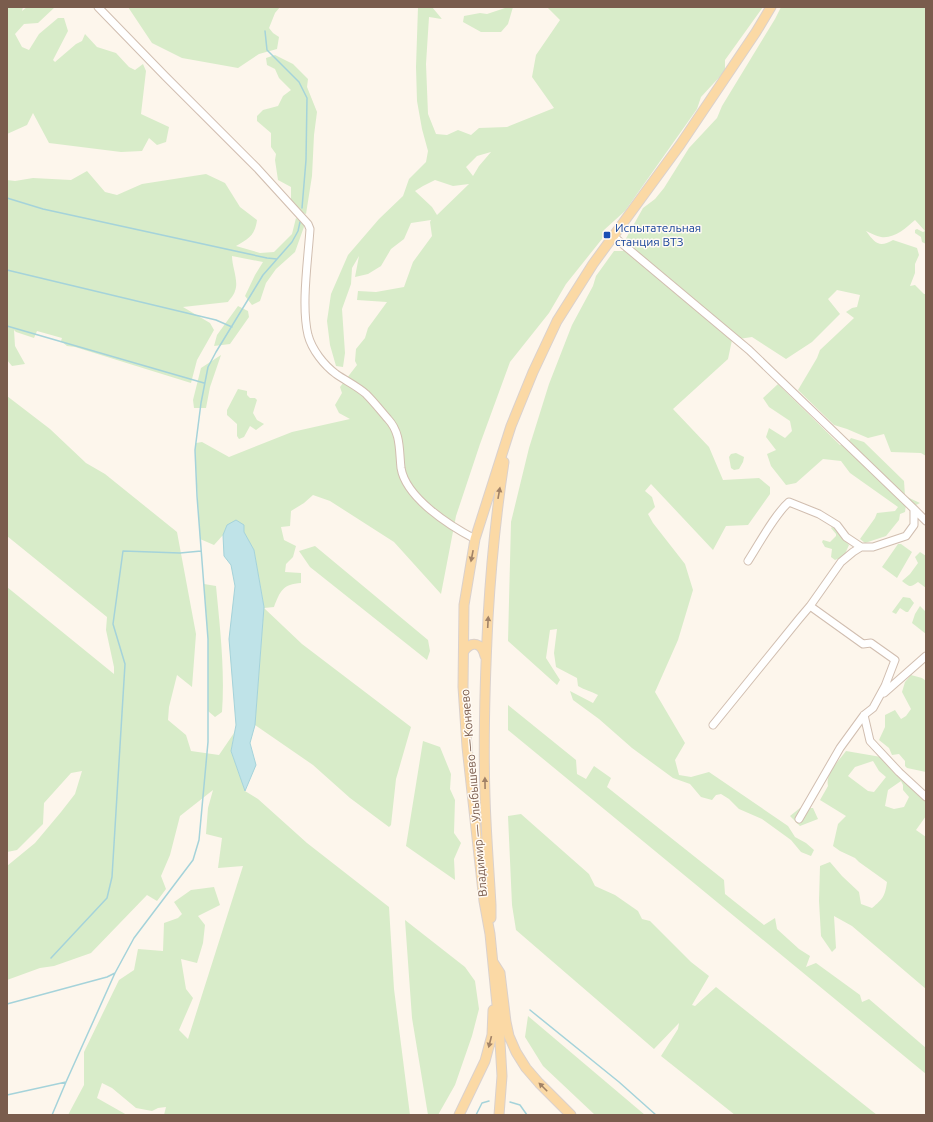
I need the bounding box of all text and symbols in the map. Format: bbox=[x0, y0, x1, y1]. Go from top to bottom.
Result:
place label: Испытательная станция ВТЗ bbox=[615, 221, 701, 248]
marker: Испытательная станция ВТЗ bbox=[602, 230, 612, 240]
one-way arrow bbox=[496, 487, 502, 499]
one-way arrow bbox=[468, 550, 474, 562]
one-way arrow bbox=[485, 616, 492, 628]
street label: Владимир — Улыбышево — Коняево bbox=[458, 689, 489, 898]
one-way arrow bbox=[482, 776, 488, 789]
one-way arrow bbox=[487, 1036, 493, 1048]
one-way arrow bbox=[538, 1083, 548, 1092]

